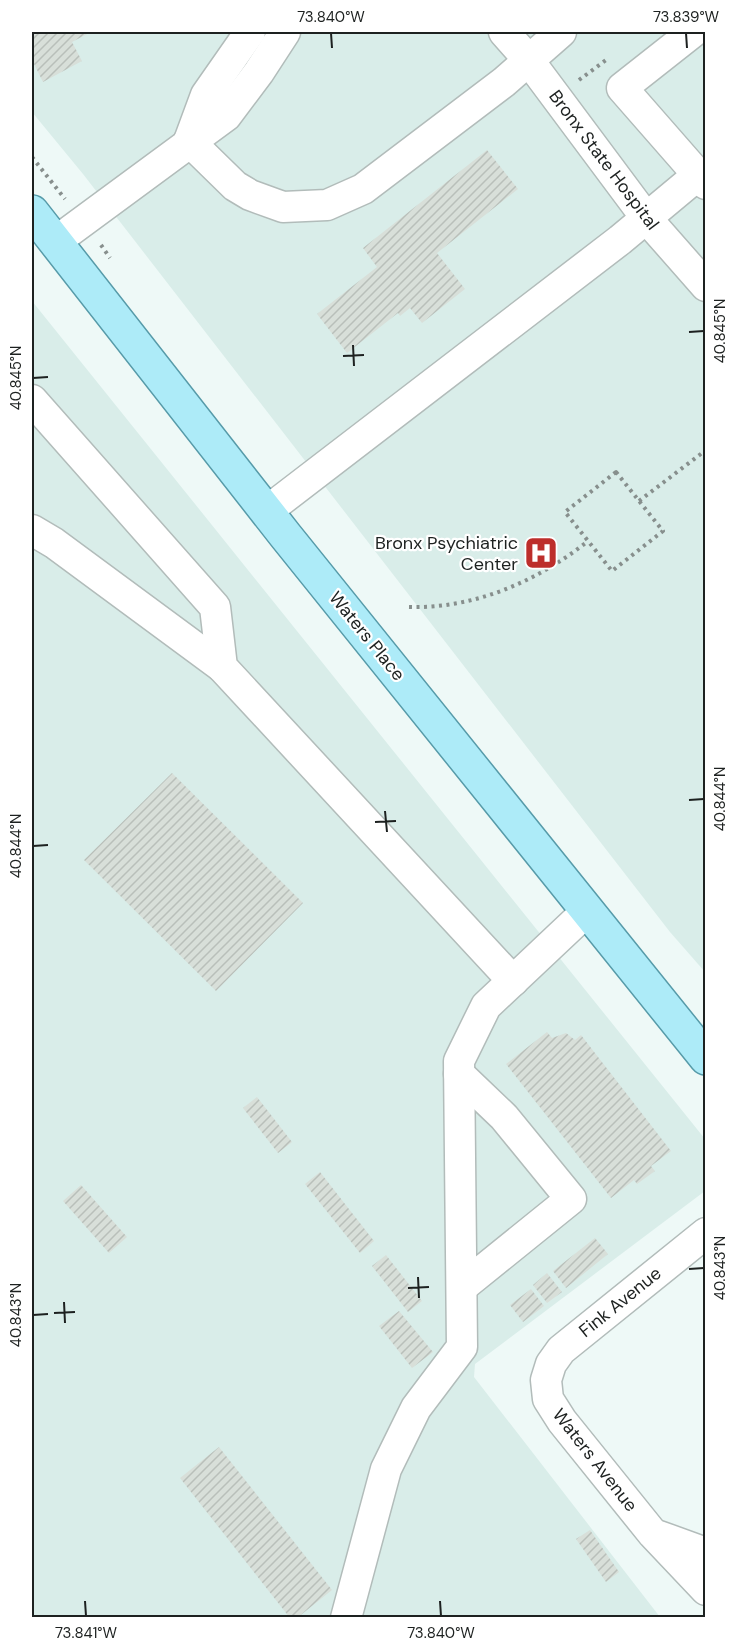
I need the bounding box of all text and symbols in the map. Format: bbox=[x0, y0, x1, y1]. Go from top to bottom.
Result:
text: 73.840°W bbox=[297, 7, 365, 27]
text: 73.839°W bbox=[653, 7, 720, 27]
street label: Bronx State Hospital bbox=[544, 85, 664, 235]
text: 40.845°N bbox=[710, 299, 730, 363]
text: 40.845°N bbox=[6, 346, 26, 410]
place label: Bronx Psychiatric Center bbox=[375, 531, 518, 576]
hospital icon: Bronx Psychiatric Center bbox=[523, 535, 559, 571]
street label: Waters Place bbox=[324, 586, 410, 686]
text: 40.844°N bbox=[710, 767, 730, 831]
text: 40.844°N bbox=[6, 814, 26, 878]
text: 40.843°N bbox=[710, 1236, 730, 1300]
street label: Fink Avenue bbox=[574, 1261, 666, 1343]
text: 40.843°N bbox=[6, 1283, 26, 1347]
street label: Waters Avenue bbox=[547, 1403, 643, 1517]
text: 73.841°W bbox=[55, 1623, 117, 1643]
text: 73.840°W bbox=[407, 1623, 475, 1643]

